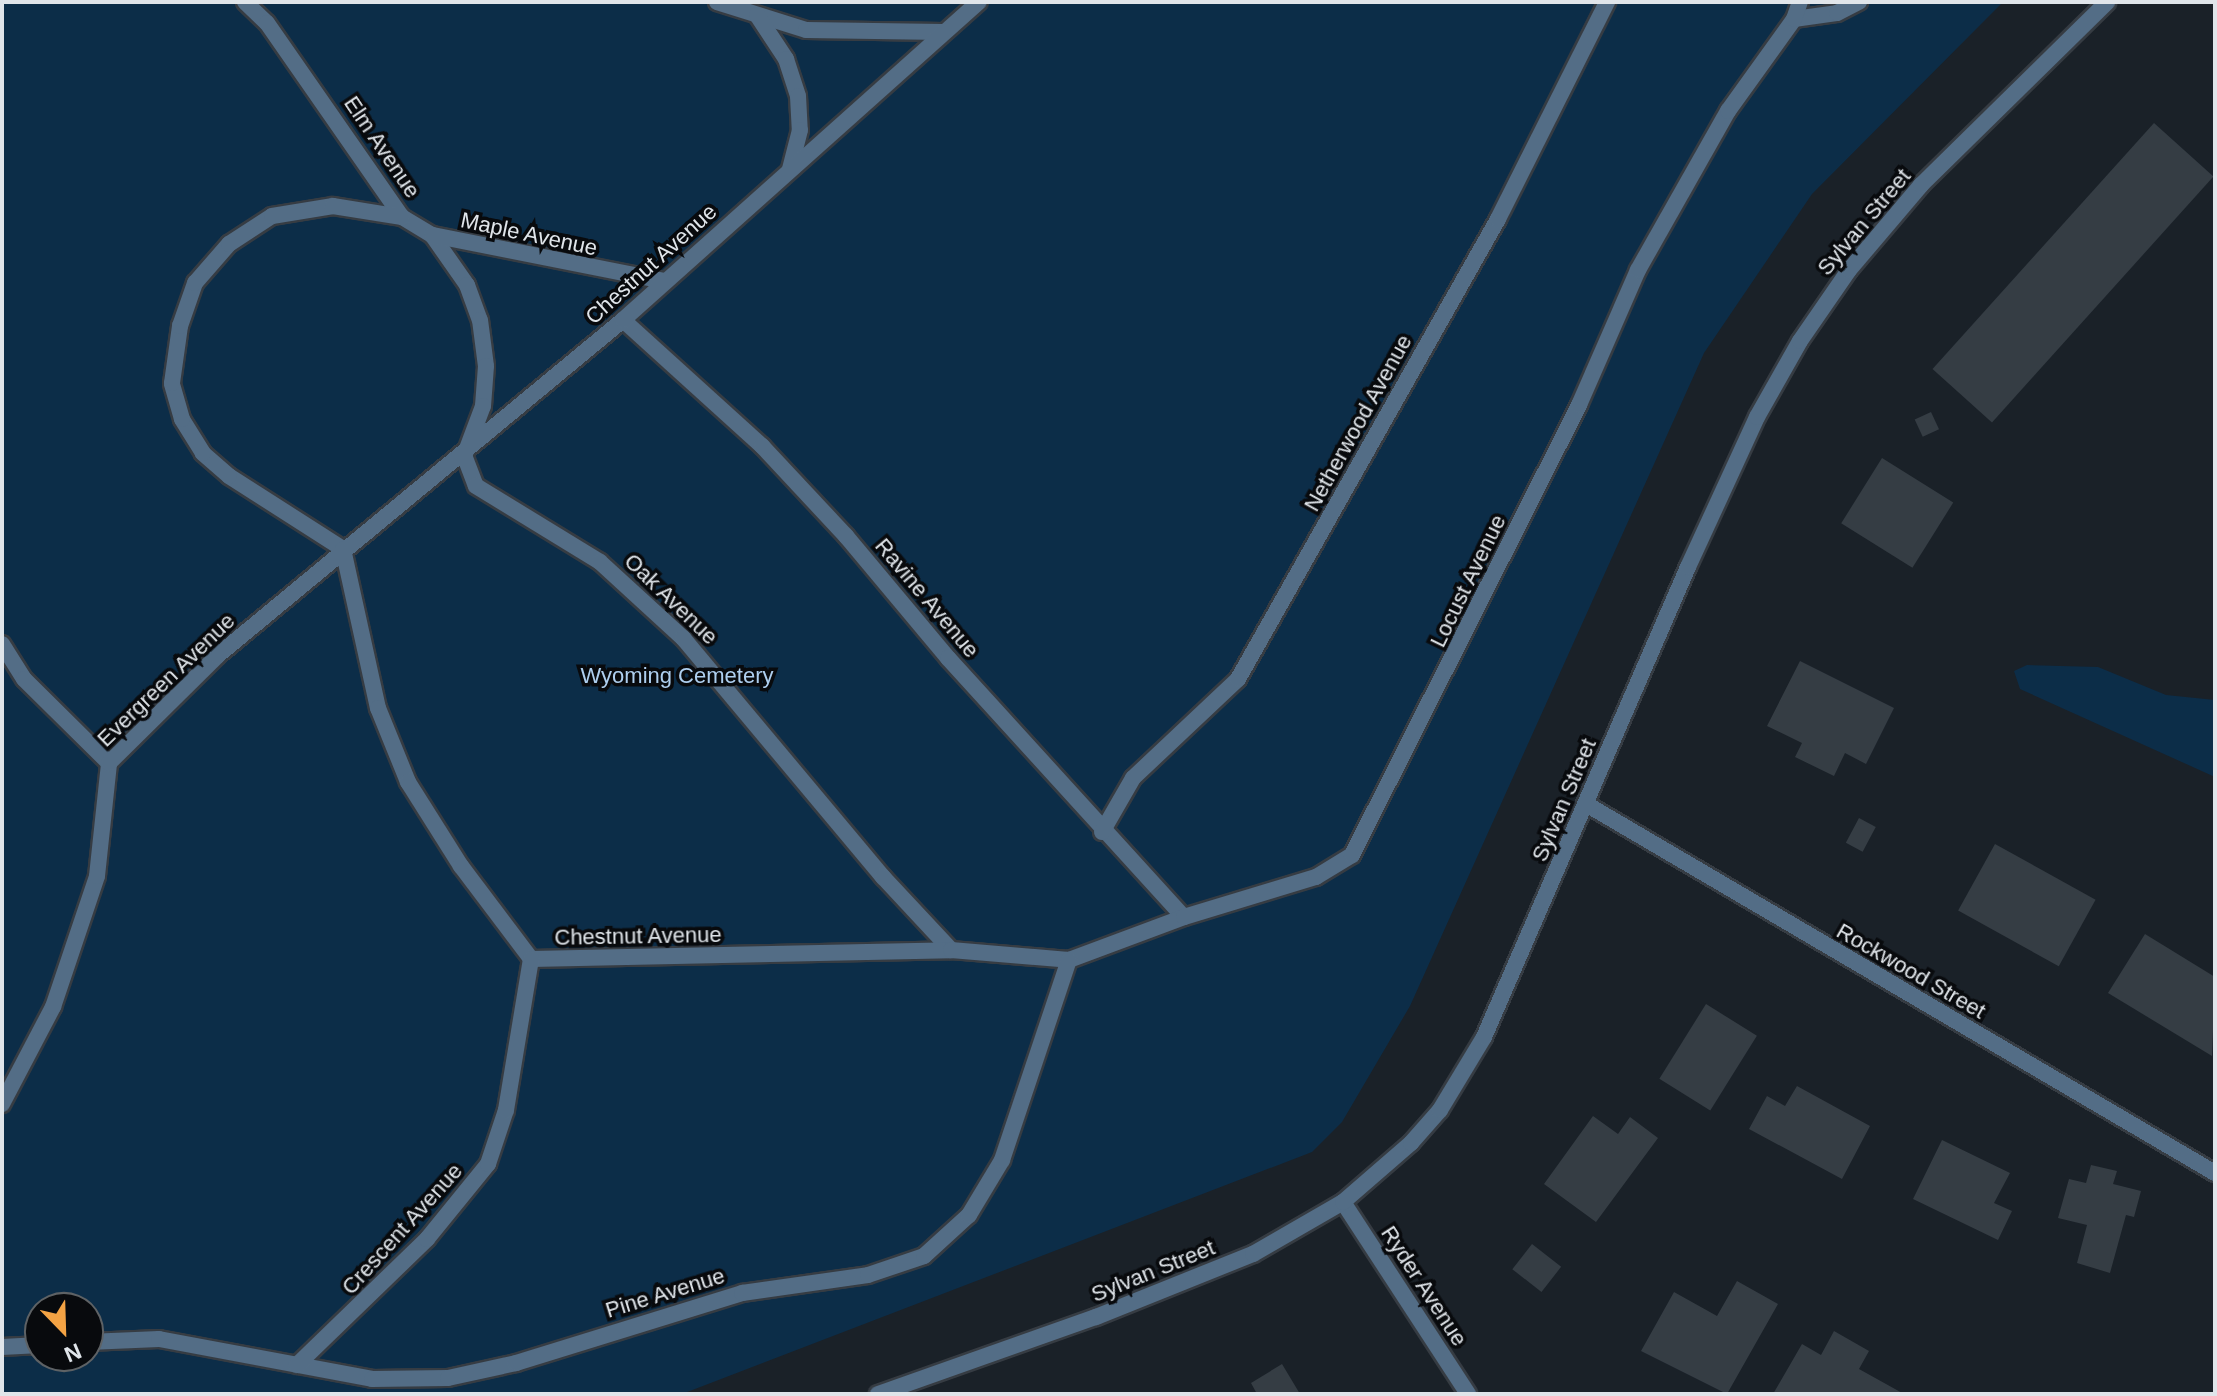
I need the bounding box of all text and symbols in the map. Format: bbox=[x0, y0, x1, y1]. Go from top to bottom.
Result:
street label: Elm Avenue bbox=[338, 91, 426, 203]
street label: Sylvan Street bbox=[1812, 163, 1916, 281]
street label: Chestnut Avenue bbox=[580, 198, 722, 330]
street label: Maple Avenue bbox=[458, 207, 600, 261]
street label: Netherwood Avenue bbox=[1298, 330, 1418, 516]
street label: Locust Avenue bbox=[1424, 510, 1512, 652]
street label: Ravine Avenue bbox=[869, 533, 985, 663]
street label: Oak Avenue bbox=[618, 548, 724, 650]
street label: Evergreen Avenue bbox=[91, 607, 241, 753]
park label: Wyoming Cemetery bbox=[581, 663, 773, 689]
street label: Sylvan Street bbox=[1526, 735, 1602, 865]
street label: Rockwood Street bbox=[1832, 918, 1990, 1024]
street label: Chestnut Avenue bbox=[554, 921, 722, 951]
street label: Crescent Avenue bbox=[336, 1158, 468, 1300]
street label: Ryder Avenue bbox=[1375, 1221, 1473, 1351]
street label: Sylvan Street bbox=[1087, 1234, 1219, 1308]
street label: Pine Avenue bbox=[602, 1262, 728, 1324]
north arrow bbox=[24, 1292, 104, 1372]
text: N bbox=[61, 1338, 85, 1367]

